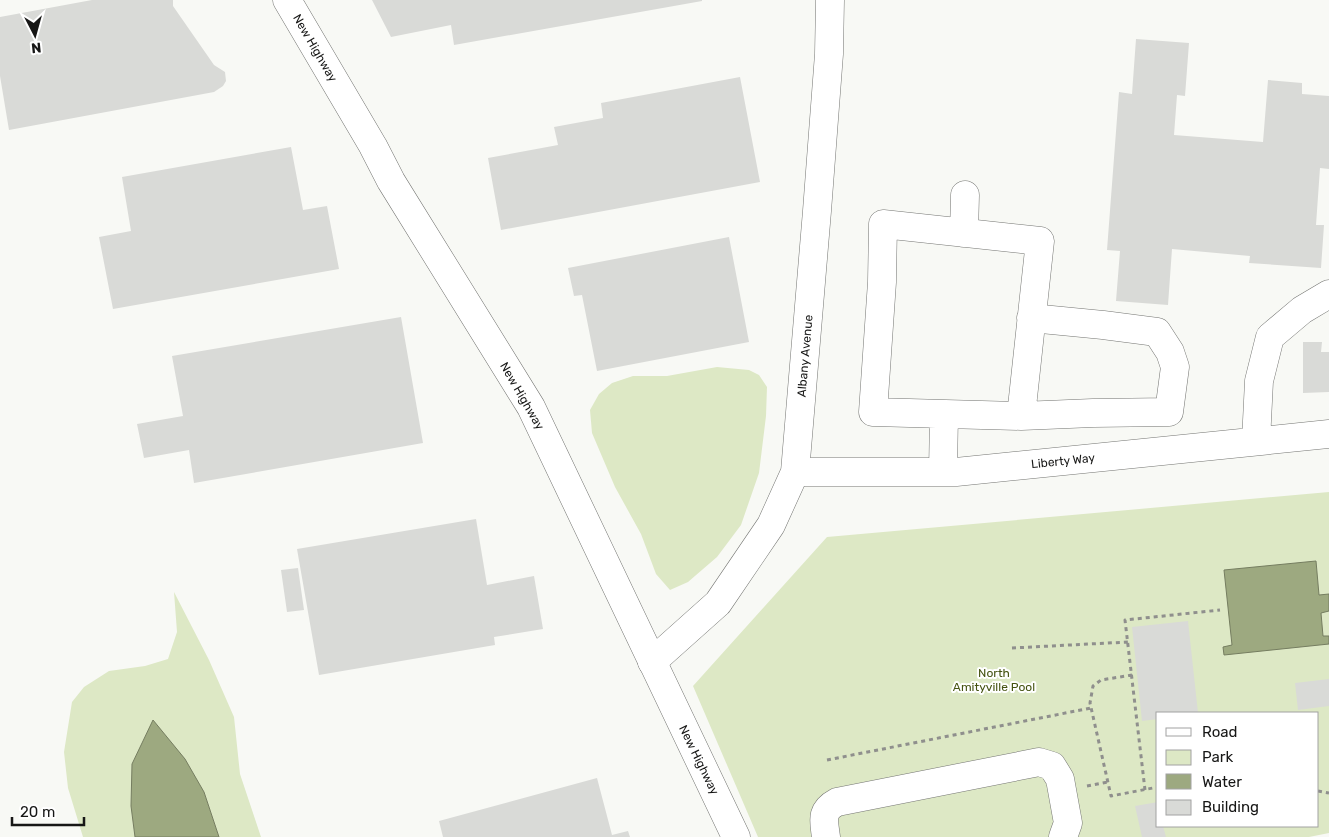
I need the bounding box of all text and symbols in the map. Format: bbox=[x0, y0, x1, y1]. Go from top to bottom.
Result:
north arrow bbox=[10, 10, 60, 60]
street label: New Highway bbox=[290, 12, 340, 85]
text: N bbox=[30, 38, 42, 56]
street label: Albany Avenue bbox=[794, 314, 816, 398]
street label: New Highway bbox=[497, 360, 547, 433]
street label: Liberty Way bbox=[1030, 451, 1096, 471]
park label: North Amityville Pool bbox=[953, 666, 1035, 694]
legend bbox=[1156, 712, 1319, 827]
street label: New Highway bbox=[676, 723, 722, 797]
text: Road bbox=[1202, 723, 1238, 741]
text: Park bbox=[1202, 748, 1233, 766]
text: Water bbox=[1202, 773, 1242, 791]
scale bar bbox=[12, 794, 85, 826]
text: Building bbox=[1202, 798, 1259, 816]
text: 20 m bbox=[20, 803, 55, 821]

